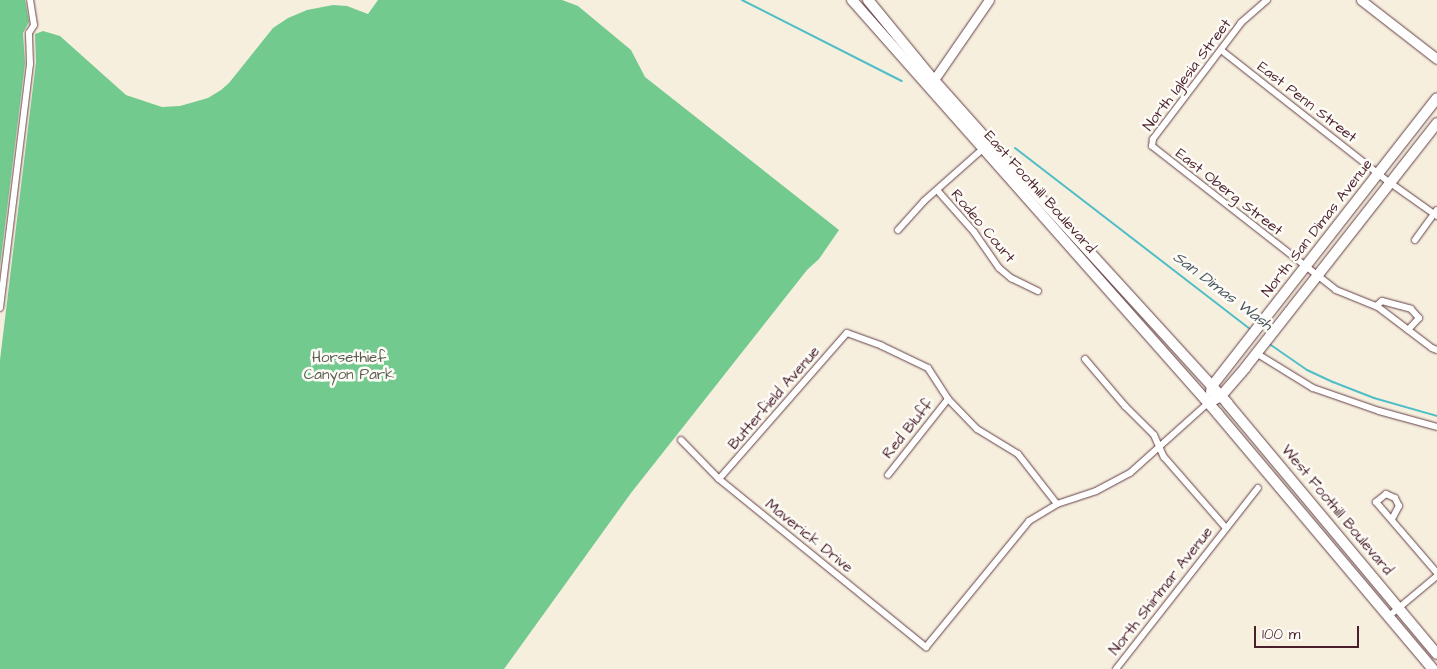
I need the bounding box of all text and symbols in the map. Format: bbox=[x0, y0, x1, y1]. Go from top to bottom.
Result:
street label: North Iglesia Street bbox=[1139, 15, 1235, 135]
street label: East Penn Street bbox=[1254, 58, 1360, 146]
street label: East Foothill Boulevard bbox=[980, 127, 1100, 257]
street label: East Oberg Street bbox=[1172, 145, 1286, 239]
street label: North San Dimas Avenue bbox=[1258, 155, 1376, 301]
street label: Rodeo Court bbox=[947, 186, 1019, 266]
water label: San Dimas Wash bbox=[1169, 247, 1277, 335]
street label: Butterfield Avenue bbox=[724, 343, 824, 453]
park label: Horsethief Canyon Park bbox=[304, 348, 394, 383]
street label: Red Bluff bbox=[879, 396, 937, 462]
street label: West Foothill Boulevard bbox=[1277, 441, 1397, 579]
street label: Maverick Drive bbox=[762, 495, 856, 577]
street label: North Shirlmar Avenue bbox=[1105, 523, 1217, 659]
scale bar bbox=[1257, 616, 1362, 648]
text: 100 m bbox=[1262, 624, 1301, 645]

